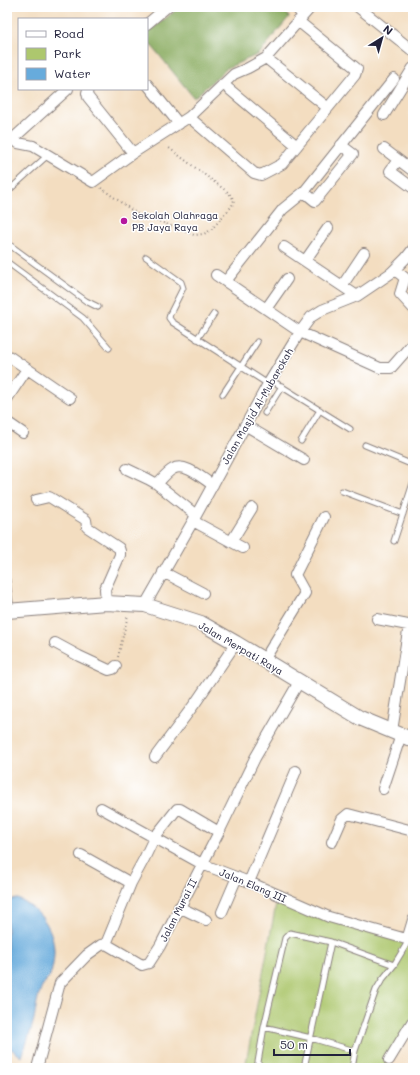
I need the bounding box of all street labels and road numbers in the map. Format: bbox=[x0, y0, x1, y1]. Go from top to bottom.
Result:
street label: Jalan Masjid Al-Mubarokah bbox=[218, 345, 296, 467]
street label: Jalan Merpati Raya bbox=[196, 618, 286, 678]
street label: Jalan Elang III bbox=[217, 865, 289, 906]
street label: Jalan Murai II bbox=[156, 876, 200, 944]

